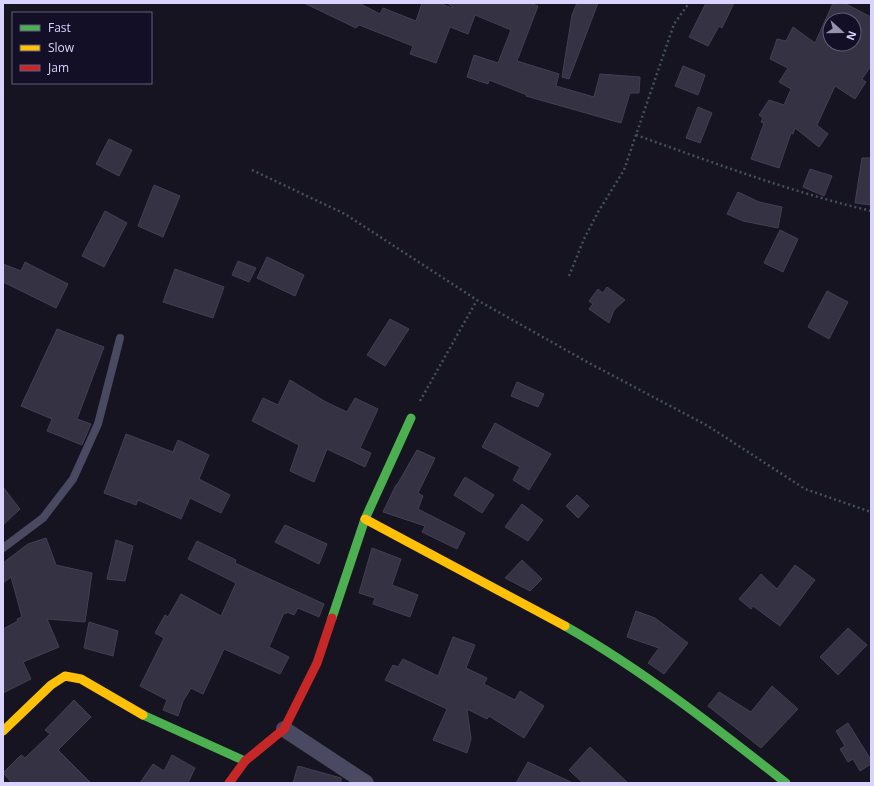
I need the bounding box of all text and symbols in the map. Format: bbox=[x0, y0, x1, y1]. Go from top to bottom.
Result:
legend bbox=[12, 12, 152, 84]
north arrow bbox=[822, 12, 862, 52]
text: Fast bbox=[48, 19, 71, 36]
text: N bbox=[843, 29, 860, 43]
text: Slow bbox=[48, 39, 75, 56]
text: Jam bbox=[47, 59, 69, 76]

